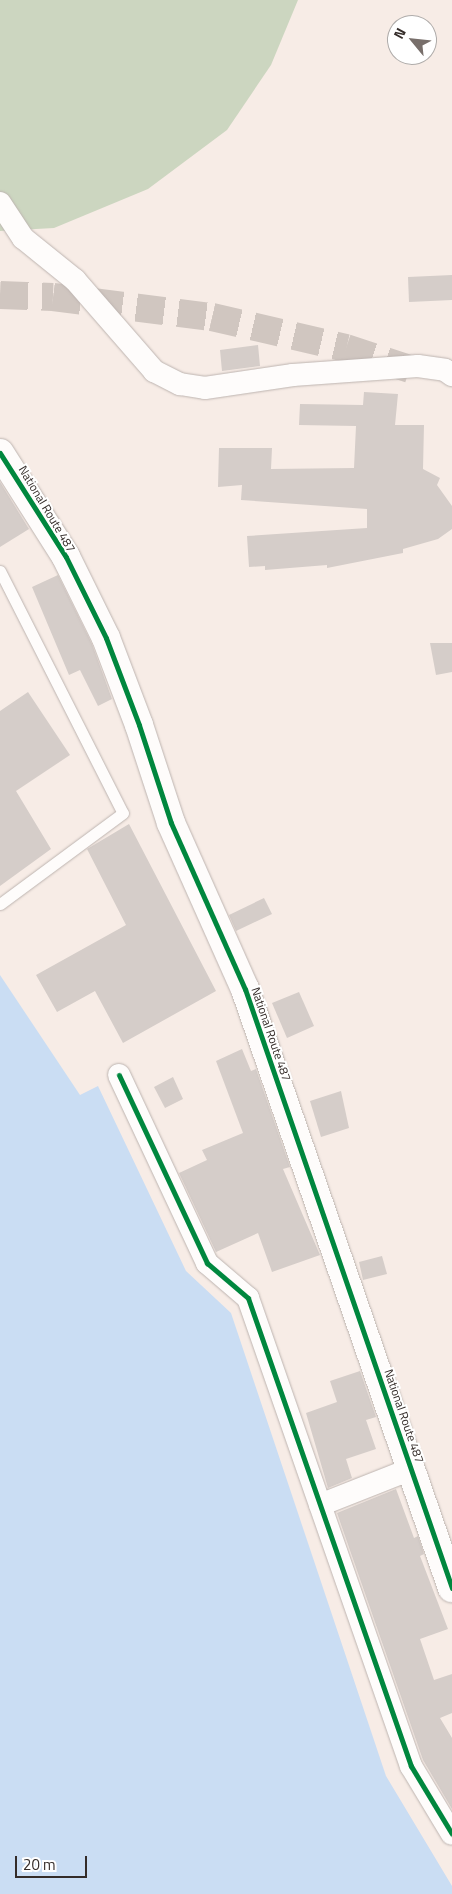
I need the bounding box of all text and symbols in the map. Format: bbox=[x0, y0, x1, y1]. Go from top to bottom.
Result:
north arrow bbox=[387, 15, 437, 65]
text: N bbox=[388, 24, 411, 42]
street label: National Route 487 bbox=[16, 463, 78, 555]
street label: National Route 487 bbox=[248, 985, 294, 1083]
street label: National Route 487 bbox=[381, 1367, 427, 1465]
scale bar bbox=[18, 1846, 90, 1878]
text: 20 m bbox=[23, 1853, 56, 1876]

